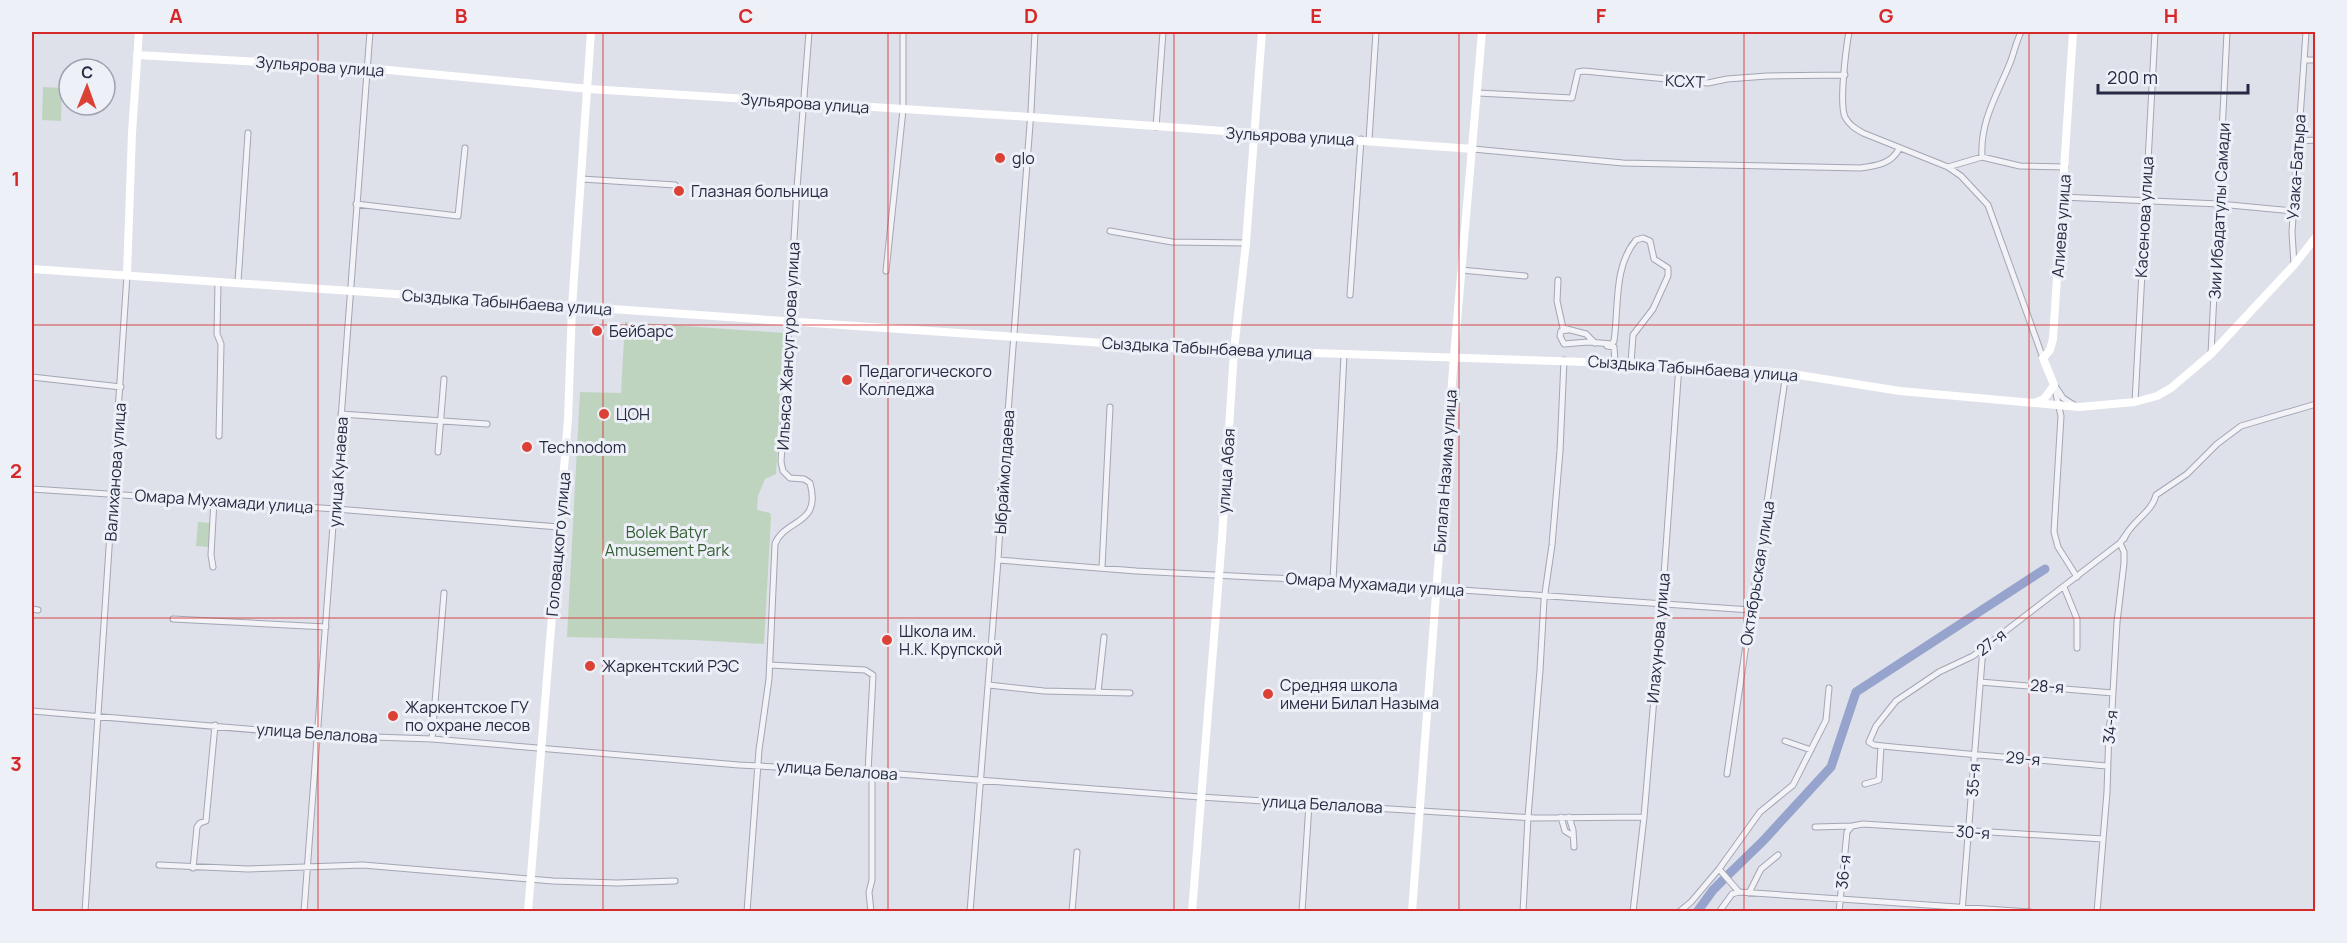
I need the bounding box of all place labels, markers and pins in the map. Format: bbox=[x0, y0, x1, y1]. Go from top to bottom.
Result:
place label: glo bbox=[1012, 147, 1035, 169]
marker: glo bbox=[993, 151, 1007, 165]
place label: Глазная больница bbox=[691, 180, 828, 202]
marker: Глазная больница bbox=[672, 184, 686, 198]
place label: Бейбарс bbox=[609, 320, 674, 342]
marker: Бейбарс bbox=[590, 324, 604, 338]
place label: Педагогического Колледжа bbox=[859, 360, 992, 400]
marker: Педагогического Колледжа bbox=[840, 373, 854, 387]
place label: ЦОН bbox=[616, 403, 650, 425]
marker: ЦОН bbox=[597, 407, 611, 421]
place label: Technodom bbox=[539, 436, 626, 458]
marker: Technodom bbox=[520, 440, 534, 454]
place label: Школа им. Н.К. Крупской bbox=[899, 620, 1002, 660]
marker: Школа им. Н.К. Крупской bbox=[880, 633, 894, 647]
place label: Жаркентский РЭС bbox=[602, 655, 740, 677]
marker: Жаркентский РЭС bbox=[583, 659, 597, 673]
place label: Средняя школа имени Билал Назыма bbox=[1280, 674, 1439, 714]
marker: Средняя школа имени Билал Назыма bbox=[1261, 687, 1275, 701]
place label: Жаркентское ГУ по охране лесов bbox=[405, 696, 531, 736]
marker: Жаркентское ГУ по охране лесов bbox=[386, 709, 400, 723]

